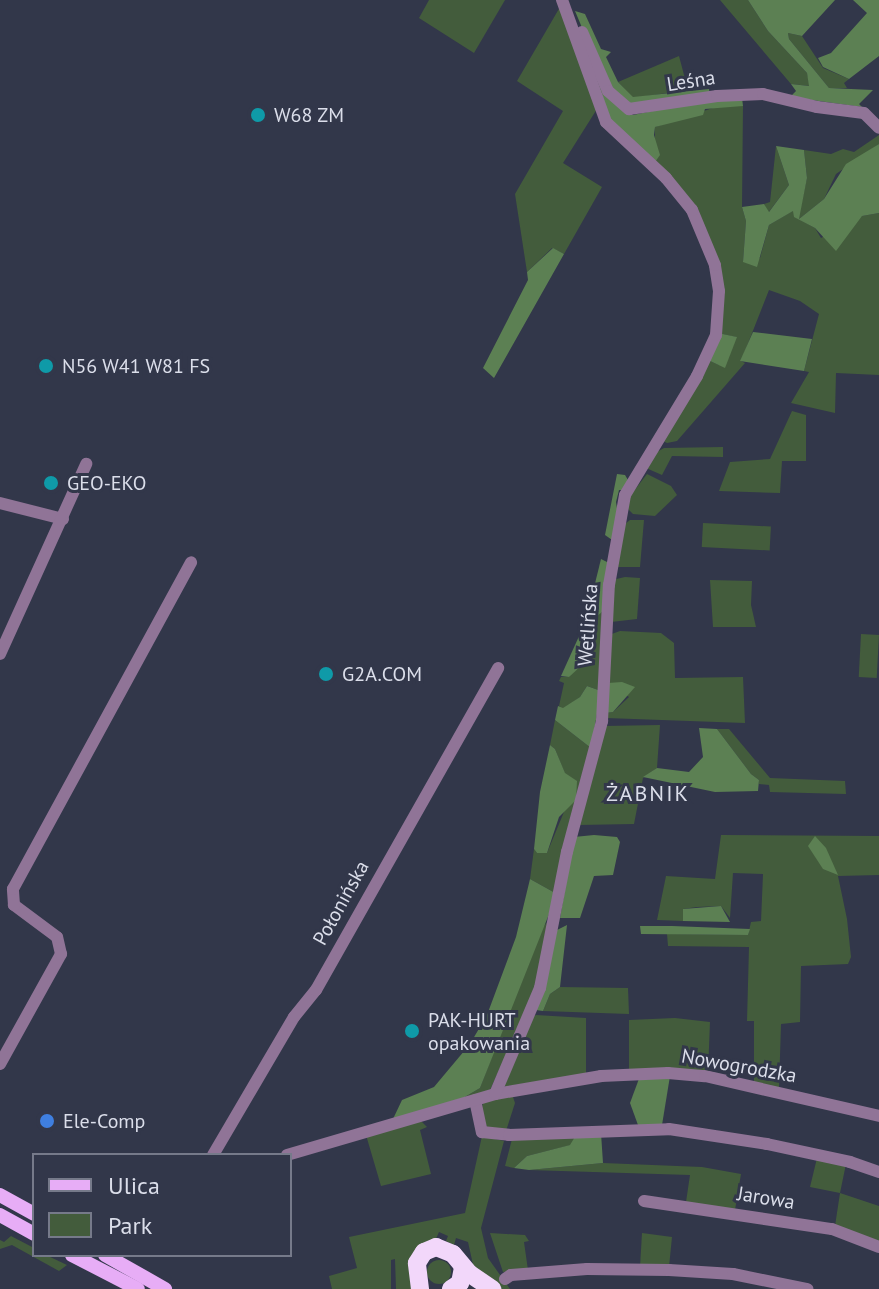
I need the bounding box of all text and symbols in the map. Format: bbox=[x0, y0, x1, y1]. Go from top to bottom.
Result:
street label: Leśna bbox=[665, 65, 717, 97]
place label: W68 ZM bbox=[274, 103, 344, 127]
marker: W68 ZM bbox=[249, 106, 267, 124]
place label: N56 W41 W81 FS bbox=[62, 354, 211, 378]
marker: N56 W41 W81 FS bbox=[37, 357, 55, 375]
place label: GEO-EKO bbox=[67, 471, 146, 495]
marker: GEO-EKO bbox=[42, 474, 60, 492]
street label: Wetlińska bbox=[573, 583, 603, 667]
place label: G2A.COM bbox=[342, 662, 422, 686]
marker: G2A.COM bbox=[317, 665, 335, 683]
district label: ŻABNIK bbox=[606, 781, 690, 807]
street label: Połonińska bbox=[308, 857, 374, 949]
place label: PAK-HURT opakowania bbox=[428, 1008, 530, 1055]
marker: PAK-HURT opakowania bbox=[403, 1022, 421, 1040]
street label: Nowogrodzka bbox=[679, 1044, 799, 1088]
place label: Ele-Comp bbox=[63, 1109, 145, 1133]
marker: Ele-Comp bbox=[38, 1112, 56, 1130]
legend bbox=[32, 1153, 292, 1257]
text: Ulica bbox=[108, 1170, 160, 1201]
street label: Jarowa bbox=[736, 1182, 796, 1214]
text: Park bbox=[108, 1210, 152, 1241]

